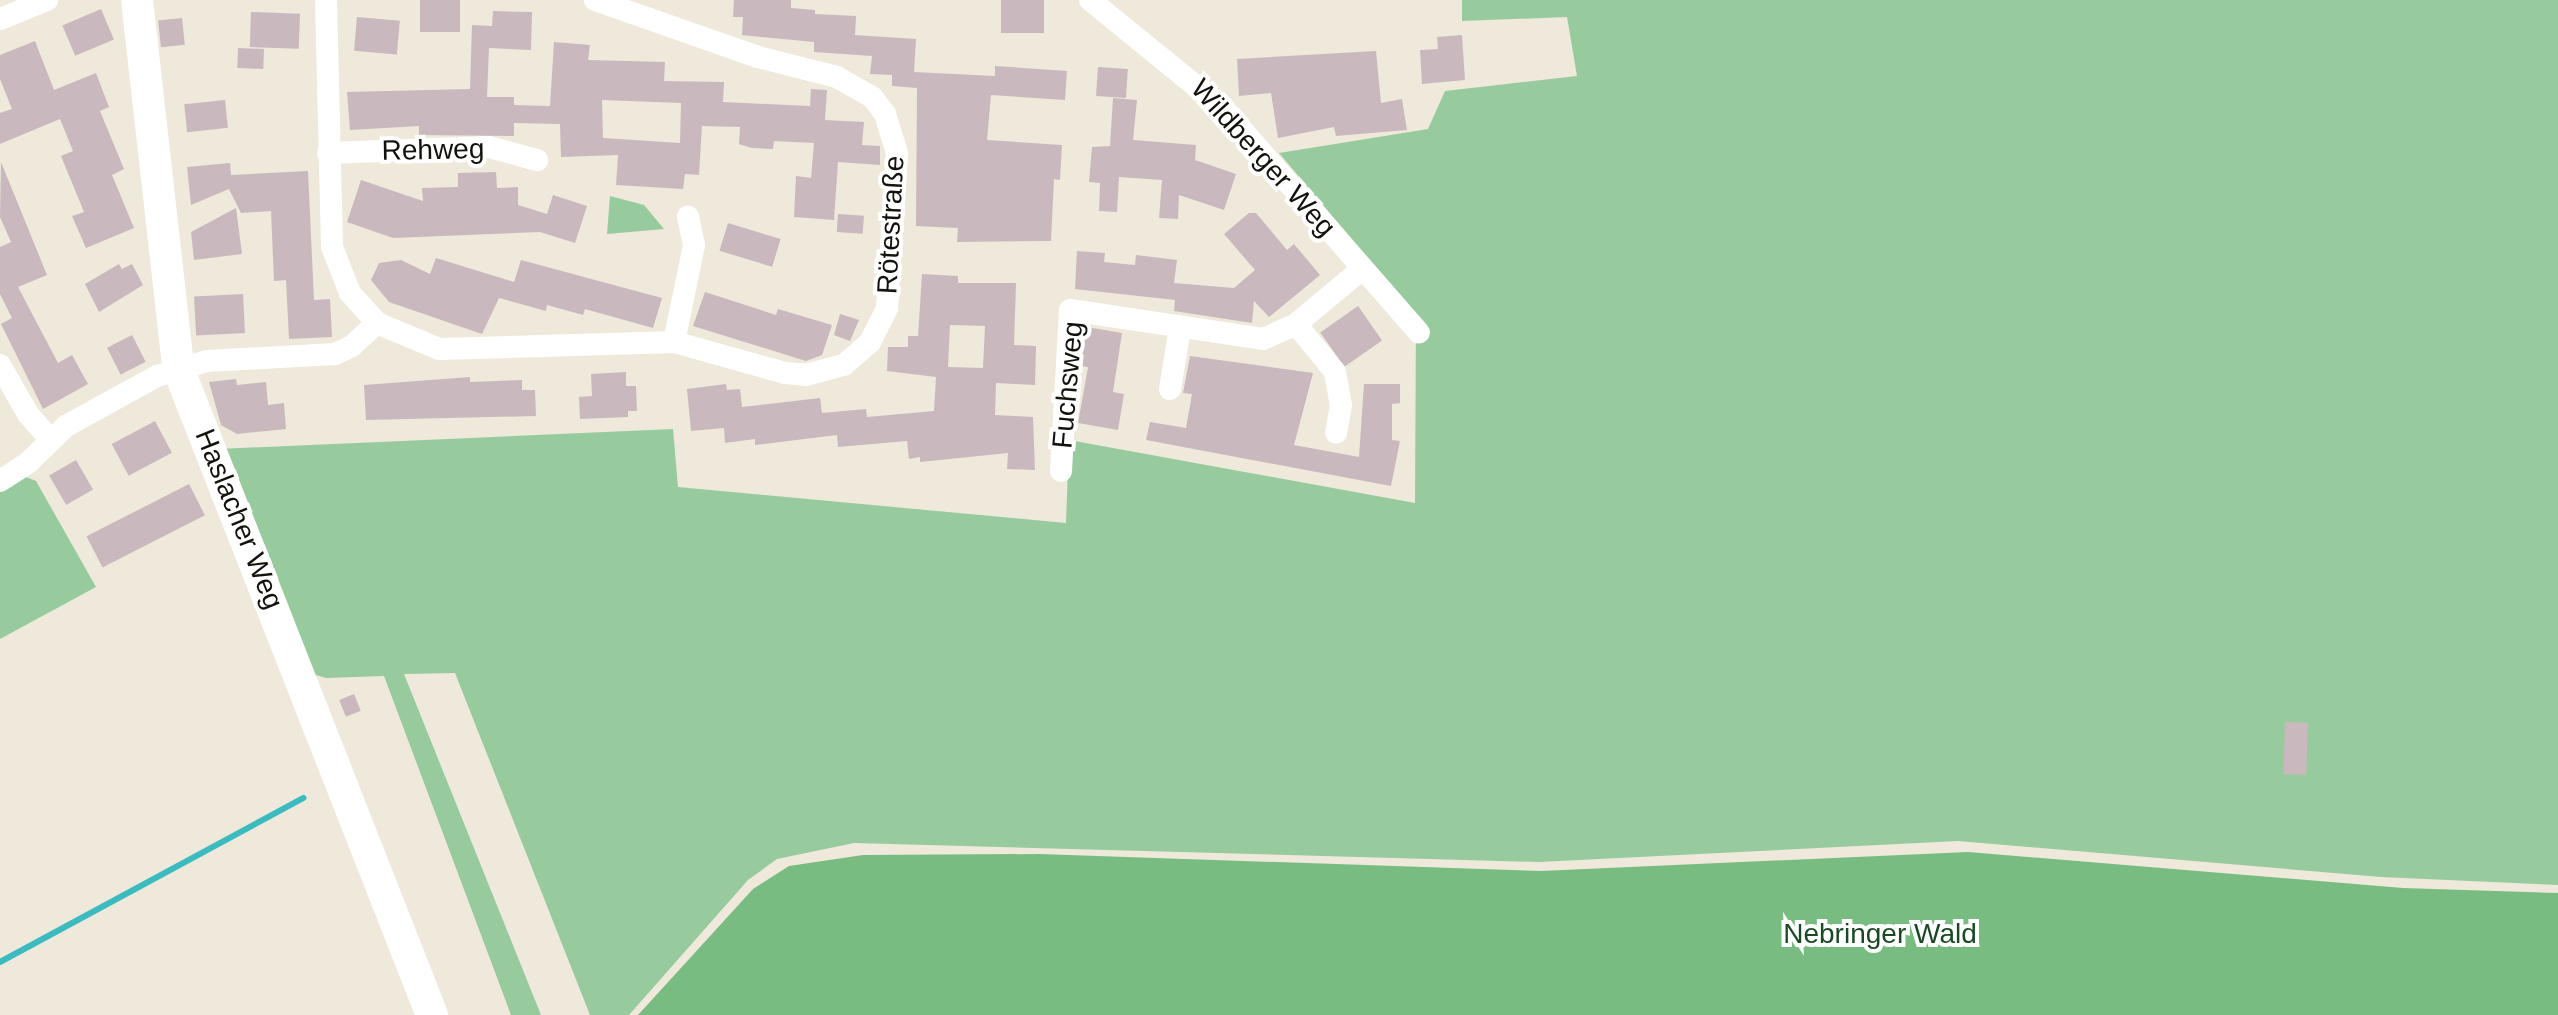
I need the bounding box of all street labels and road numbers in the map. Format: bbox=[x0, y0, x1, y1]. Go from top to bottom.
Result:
street label: Wildberger Weg bbox=[1184, 72, 1342, 244]
street label: Rehweg bbox=[381, 132, 485, 168]
street label: Rötestraße bbox=[871, 155, 911, 295]
street label: Fuchsweg bbox=[1046, 320, 1090, 450]
street label: Haslacher Weg bbox=[188, 424, 290, 614]

